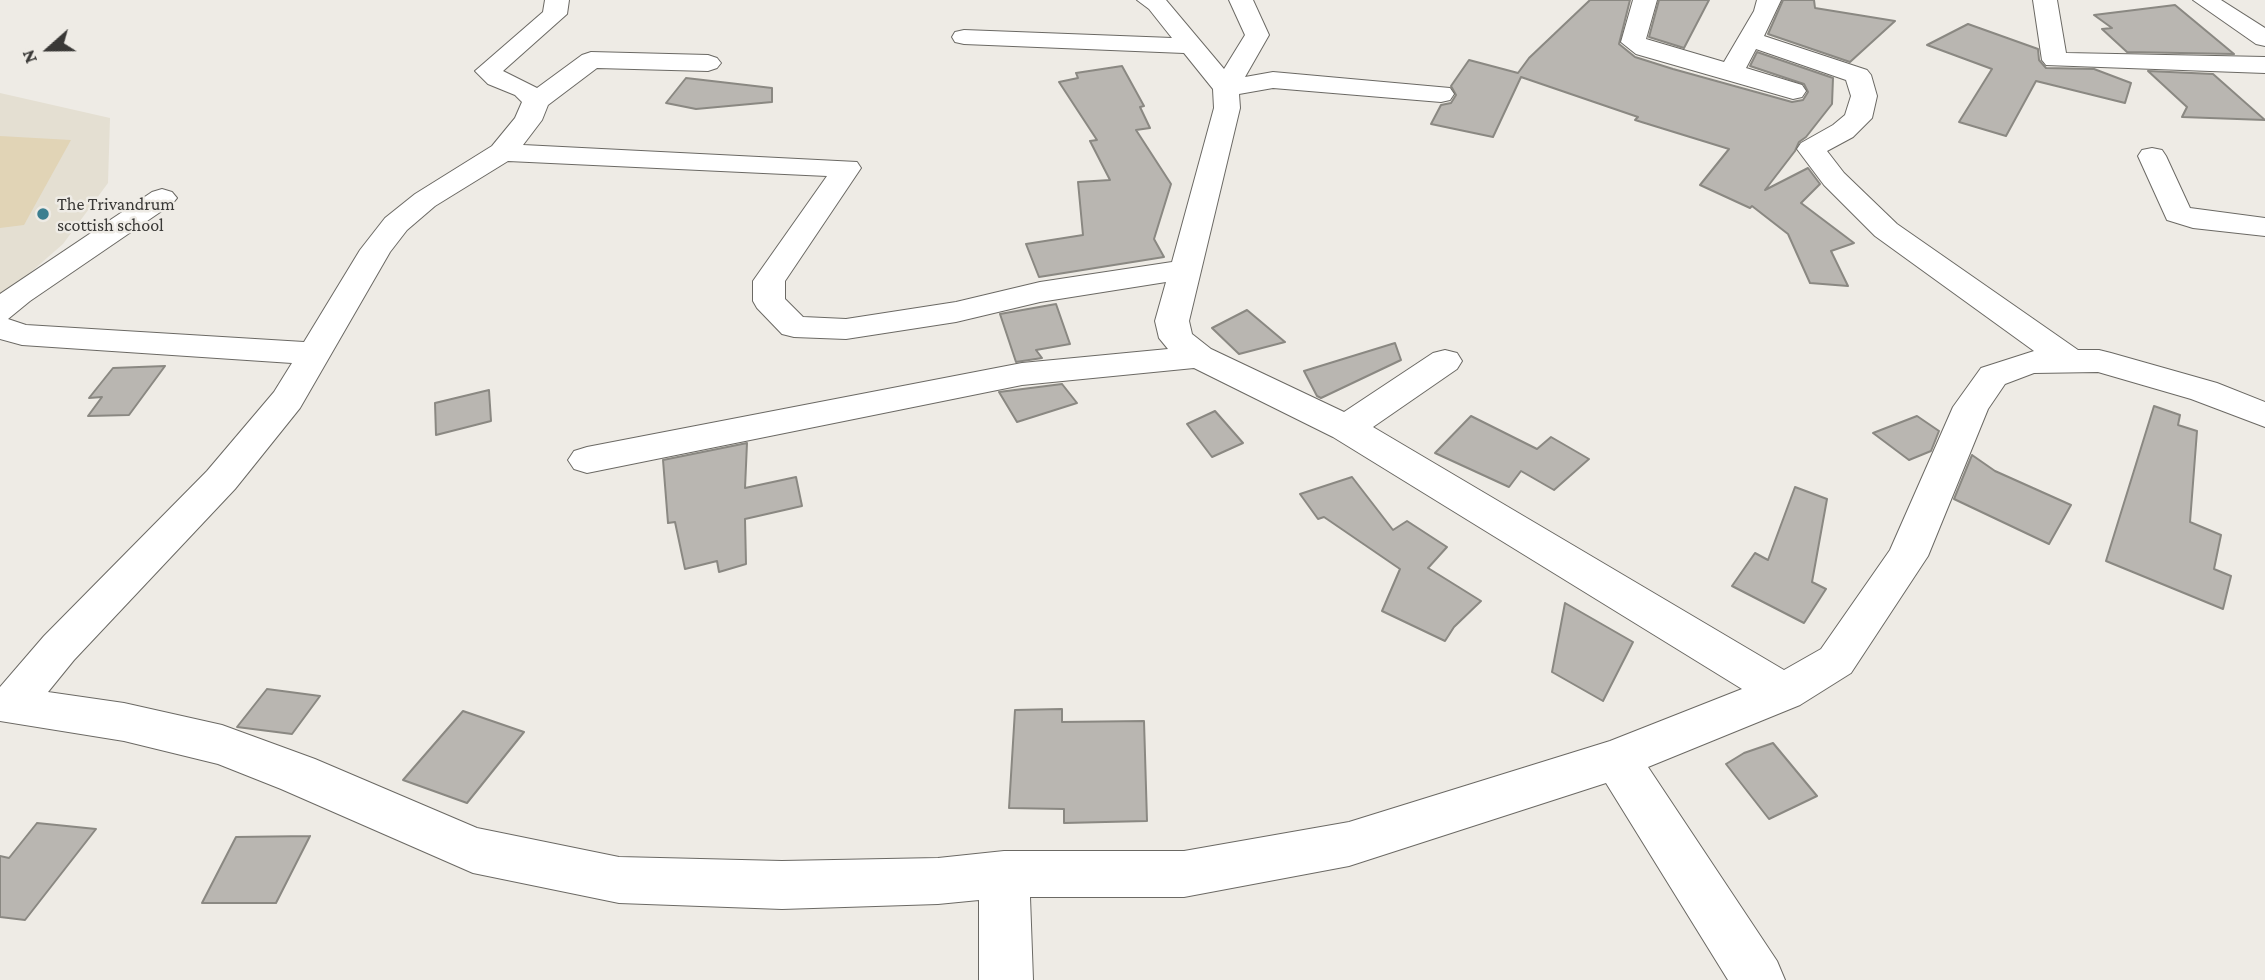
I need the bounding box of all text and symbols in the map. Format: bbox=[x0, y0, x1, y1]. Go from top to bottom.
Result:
north arrow bbox=[14, 14, 84, 84]
text: N bbox=[17, 47, 41, 67]
place label: The Trivandrum scottish school bbox=[57, 193, 175, 235]
marker: The Trivandrum scottish school bbox=[35, 206, 51, 222]

